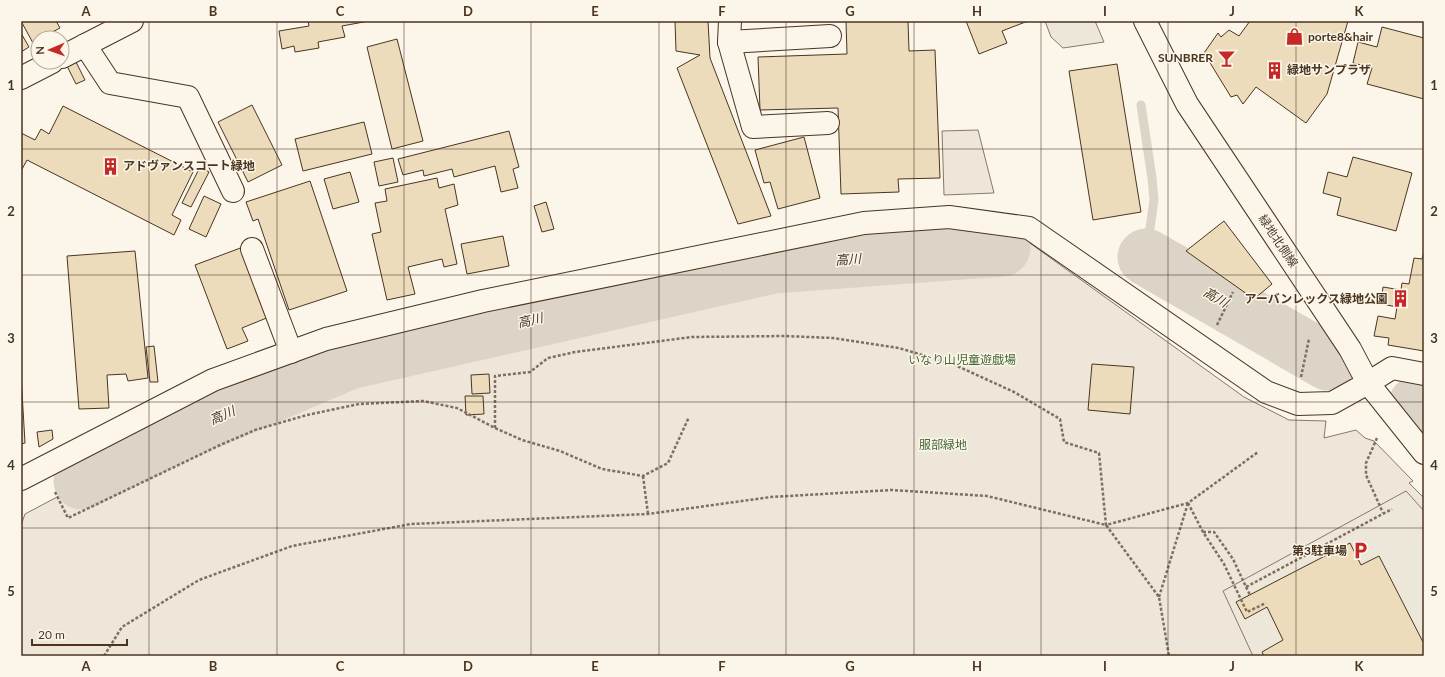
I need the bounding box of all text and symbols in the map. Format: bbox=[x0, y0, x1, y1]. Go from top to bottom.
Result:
text: A bbox=[80, 3, 91, 19]
text: B bbox=[209, 3, 218, 19]
text: C bbox=[336, 3, 345, 19]
text: D bbox=[463, 3, 473, 19]
text: E bbox=[591, 3, 599, 19]
text: F bbox=[718, 3, 726, 19]
text: G bbox=[845, 3, 855, 19]
text: H bbox=[972, 3, 982, 19]
text: I bbox=[1103, 3, 1107, 19]
text: J bbox=[1229, 3, 1235, 19]
text: K bbox=[1355, 3, 1365, 19]
shop icon: porte8&hair bbox=[1285, 27, 1305, 47]
place label: porte8&hair bbox=[1308, 29, 1374, 44]
north arrow bbox=[30, 30, 70, 70]
text: N bbox=[33, 46, 46, 55]
bar icon: SUNBRER bbox=[1216, 48, 1236, 68]
place label: SUNBRER bbox=[1158, 50, 1213, 65]
building icon: 緑地サンプラザ bbox=[1264, 60, 1284, 80]
place label: 緑地サンプラザ bbox=[1287, 62, 1371, 77]
text: 1 bbox=[7, 77, 15, 93]
text: 1 bbox=[1430, 77, 1438, 93]
building icon: アドヴァンスコート緑地 bbox=[100, 156, 120, 176]
place label: アドヴァンスコート緑地 bbox=[123, 158, 255, 173]
text: 2 bbox=[7, 203, 15, 219]
text: 2 bbox=[1430, 203, 1438, 219]
street label: 緑地北側線 bbox=[1255, 212, 1301, 270]
water label: 高川 bbox=[834, 250, 864, 268]
water label: 高川 bbox=[1201, 284, 1233, 311]
building icon: アーバンレックス緑地公園 bbox=[1391, 289, 1411, 309]
place label: アーバンレックス緑地公園 bbox=[1245, 291, 1388, 306]
water label: 高川 bbox=[516, 309, 546, 331]
text: 3 bbox=[7, 330, 15, 346]
text: 3 bbox=[1430, 330, 1438, 346]
park label: いなり山児童遊戯場 bbox=[908, 352, 1016, 367]
water label: 高川 bbox=[207, 402, 239, 427]
park label: 服部緑地 bbox=[919, 437, 967, 452]
text: 4 bbox=[7, 457, 15, 473]
text: 4 bbox=[1430, 457, 1438, 473]
parking icon: 第3駐車場 bbox=[1350, 541, 1370, 561]
place label: 第3駐車場 bbox=[1292, 543, 1347, 558]
text: 5 bbox=[7, 583, 15, 599]
text: 5 bbox=[1430, 583, 1438, 599]
scale bar bbox=[32, 621, 127, 647]
text: 20 m bbox=[38, 627, 65, 642]
text: A bbox=[80, 658, 91, 674]
text: B bbox=[209, 658, 218, 674]
text: C bbox=[336, 658, 345, 674]
text: D bbox=[463, 658, 473, 674]
text: E bbox=[591, 658, 599, 674]
text: F bbox=[718, 658, 726, 674]
text: G bbox=[845, 658, 855, 674]
text: H bbox=[972, 658, 982, 674]
text: I bbox=[1103, 658, 1107, 674]
text: J bbox=[1229, 658, 1235, 674]
text: K bbox=[1355, 658, 1365, 674]

